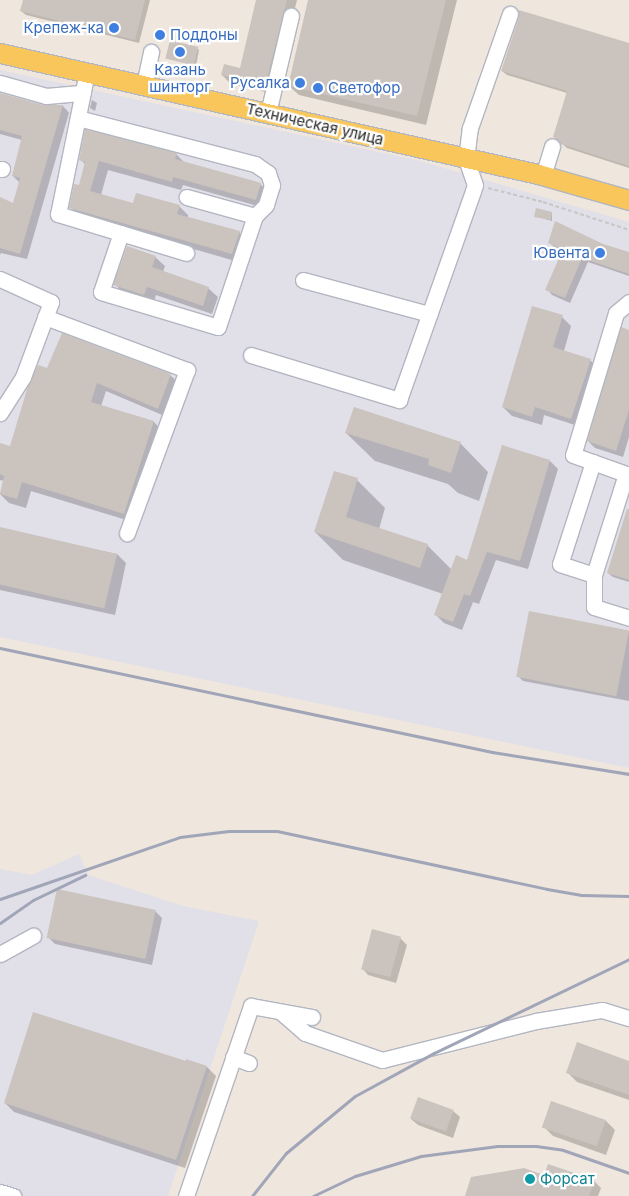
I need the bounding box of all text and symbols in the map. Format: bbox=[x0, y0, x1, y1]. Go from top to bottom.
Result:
place label: Крепеж-ка bbox=[23, 19, 104, 37]
marker: Крепеж-ка bbox=[108, 22, 120, 34]
place label: Поддоны bbox=[170, 26, 238, 44]
marker: Поддоны bbox=[154, 29, 166, 41]
marker: Казань шинторг bbox=[174, 46, 186, 58]
place label: Казань шинторг bbox=[149, 60, 211, 95]
place label: Русалка bbox=[230, 74, 290, 92]
marker: Русалка bbox=[294, 77, 306, 89]
place label: Светофор bbox=[328, 79, 400, 97]
marker: Светофор bbox=[312, 82, 324, 94]
street label: Техническая улица bbox=[245, 99, 385, 149]
place label: Ювента bbox=[533, 244, 590, 262]
marker: Ювента bbox=[594, 247, 606, 259]
place label: Форсат bbox=[540, 1170, 595, 1188]
marker: Форсат bbox=[524, 1173, 536, 1185]

